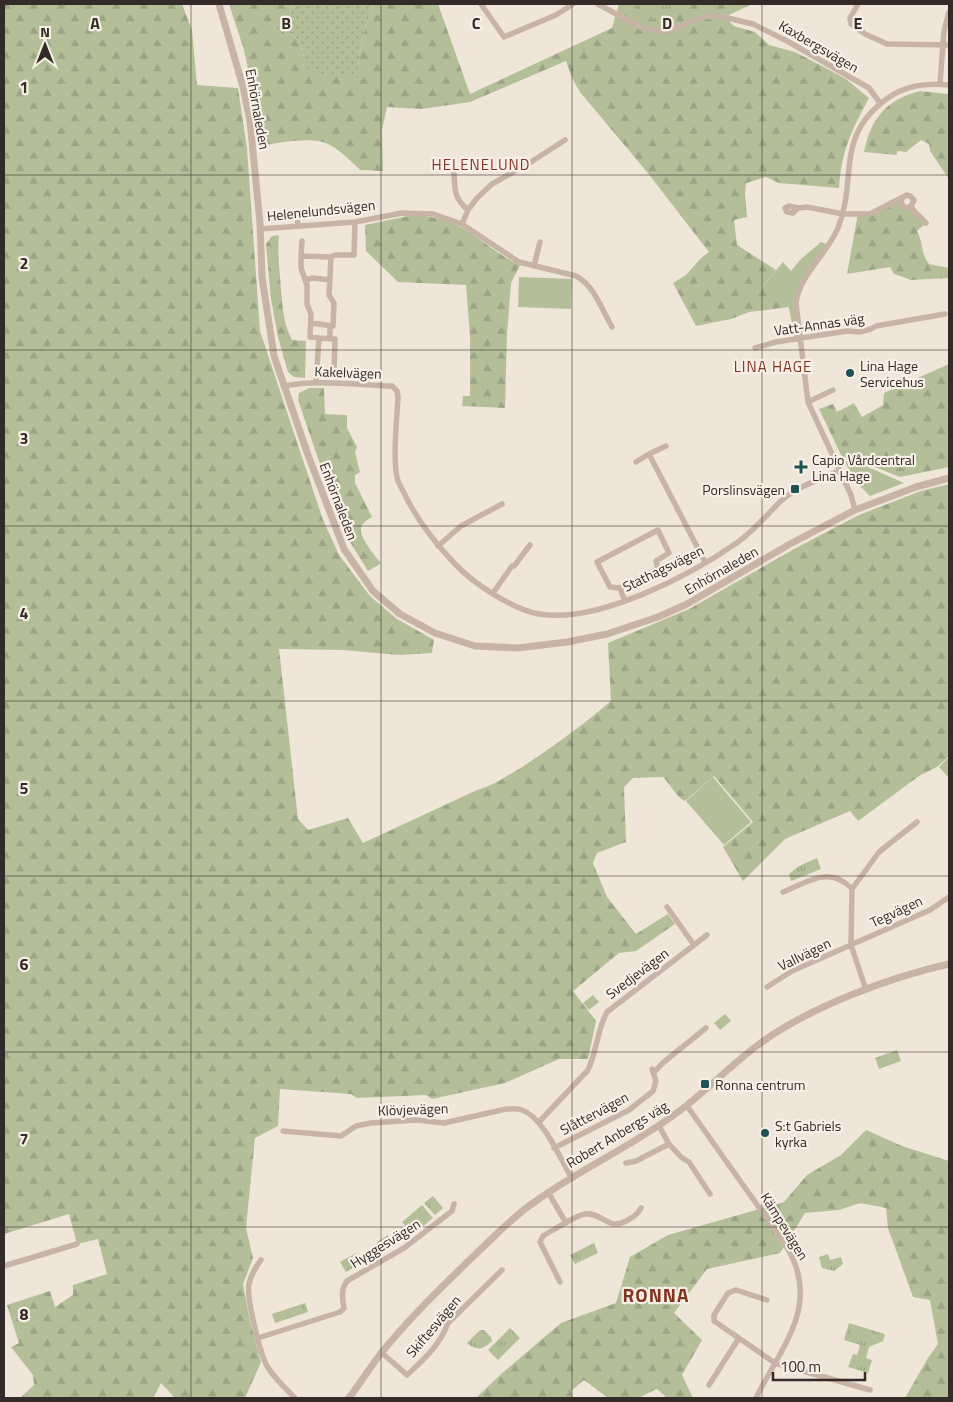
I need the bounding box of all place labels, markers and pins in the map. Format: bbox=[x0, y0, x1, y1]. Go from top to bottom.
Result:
place label: Lina Hage Servicehus bbox=[860, 355, 924, 392]
marker: Lina Hage Servicehus bbox=[844, 367, 856, 379]
place label: Capio Vårdcentral Lina Hage bbox=[812, 449, 915, 486]
marker: Capio Vårdcentral Lina Hage bbox=[794, 460, 808, 474]
place label: Porslinsvägen bbox=[702, 479, 785, 500]
marker: Porslinsvägen bbox=[789, 483, 801, 495]
place label: Ronna centrum bbox=[715, 1074, 805, 1095]
marker: Ronna centrum bbox=[699, 1078, 711, 1090]
place label: S:t Gabriels kyrka bbox=[775, 1115, 841, 1152]
marker: S:t Gabriels kyrka bbox=[759, 1127, 771, 1139]

